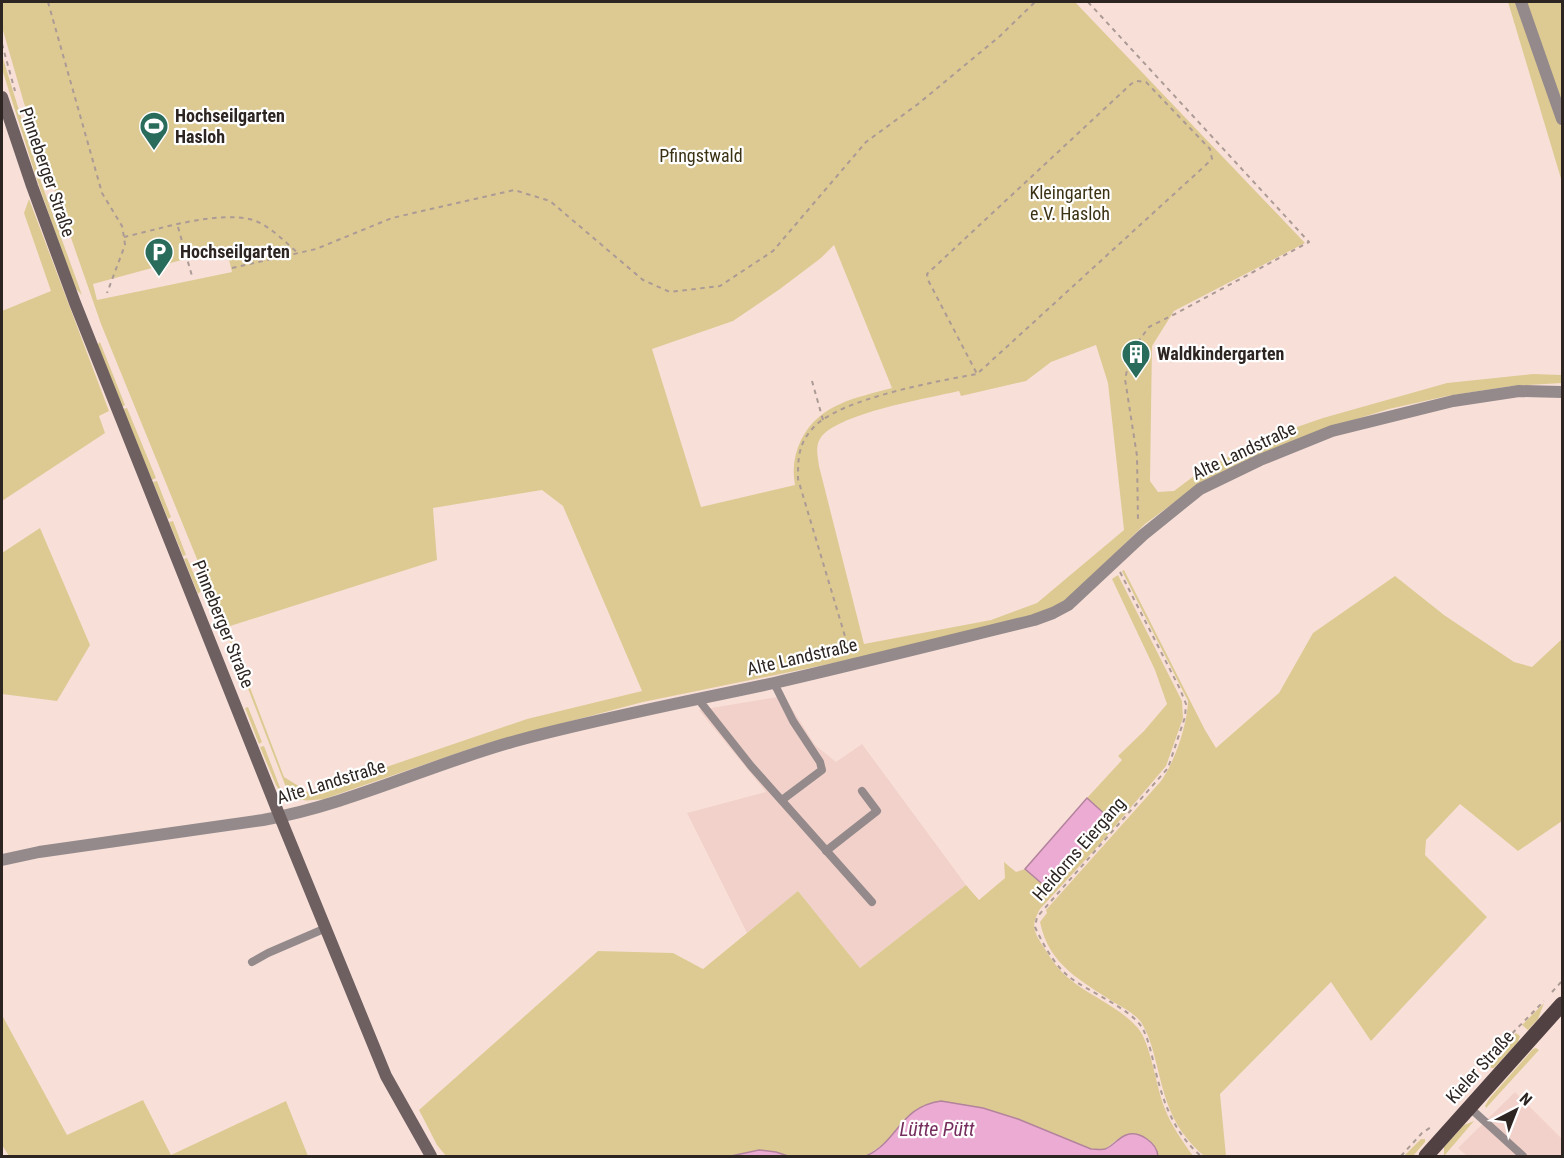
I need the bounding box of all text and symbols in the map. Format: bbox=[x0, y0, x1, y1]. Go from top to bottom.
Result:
street label: Pinneberger Straße bbox=[15, 104, 80, 239]
place label: Hochseilgarten Hasloh bbox=[175, 105, 285, 147]
sports icon: Hochseilgarten Hasloh bbox=[138, 110, 170, 152]
park label: Pfingstwald bbox=[659, 145, 743, 166]
park label: Kleingarten e.V. Hasloh bbox=[1029, 182, 1111, 224]
parking icon: Hochseilgarten bbox=[143, 236, 175, 278]
place label: Hochseilgarten bbox=[180, 241, 290, 262]
building icon: Waldkindergarten bbox=[1120, 338, 1152, 380]
place label: Waldkindergarten bbox=[1157, 343, 1284, 364]
street label: Alte Landstraße bbox=[1188, 417, 1299, 484]
street label: Pinneberger Straße bbox=[188, 557, 259, 691]
street label: Alte Landstraße bbox=[745, 634, 859, 679]
street label: Alte Landstraße bbox=[274, 755, 388, 808]
street label: Heidorns Eiergang bbox=[1028, 793, 1129, 905]
street label: Kieler Straße bbox=[1441, 1026, 1518, 1107]
north arrow bbox=[1486, 1080, 1546, 1140]
text: N bbox=[1516, 1089, 1536, 1110]
water label: Lütte Pütt bbox=[900, 1117, 975, 1141]

